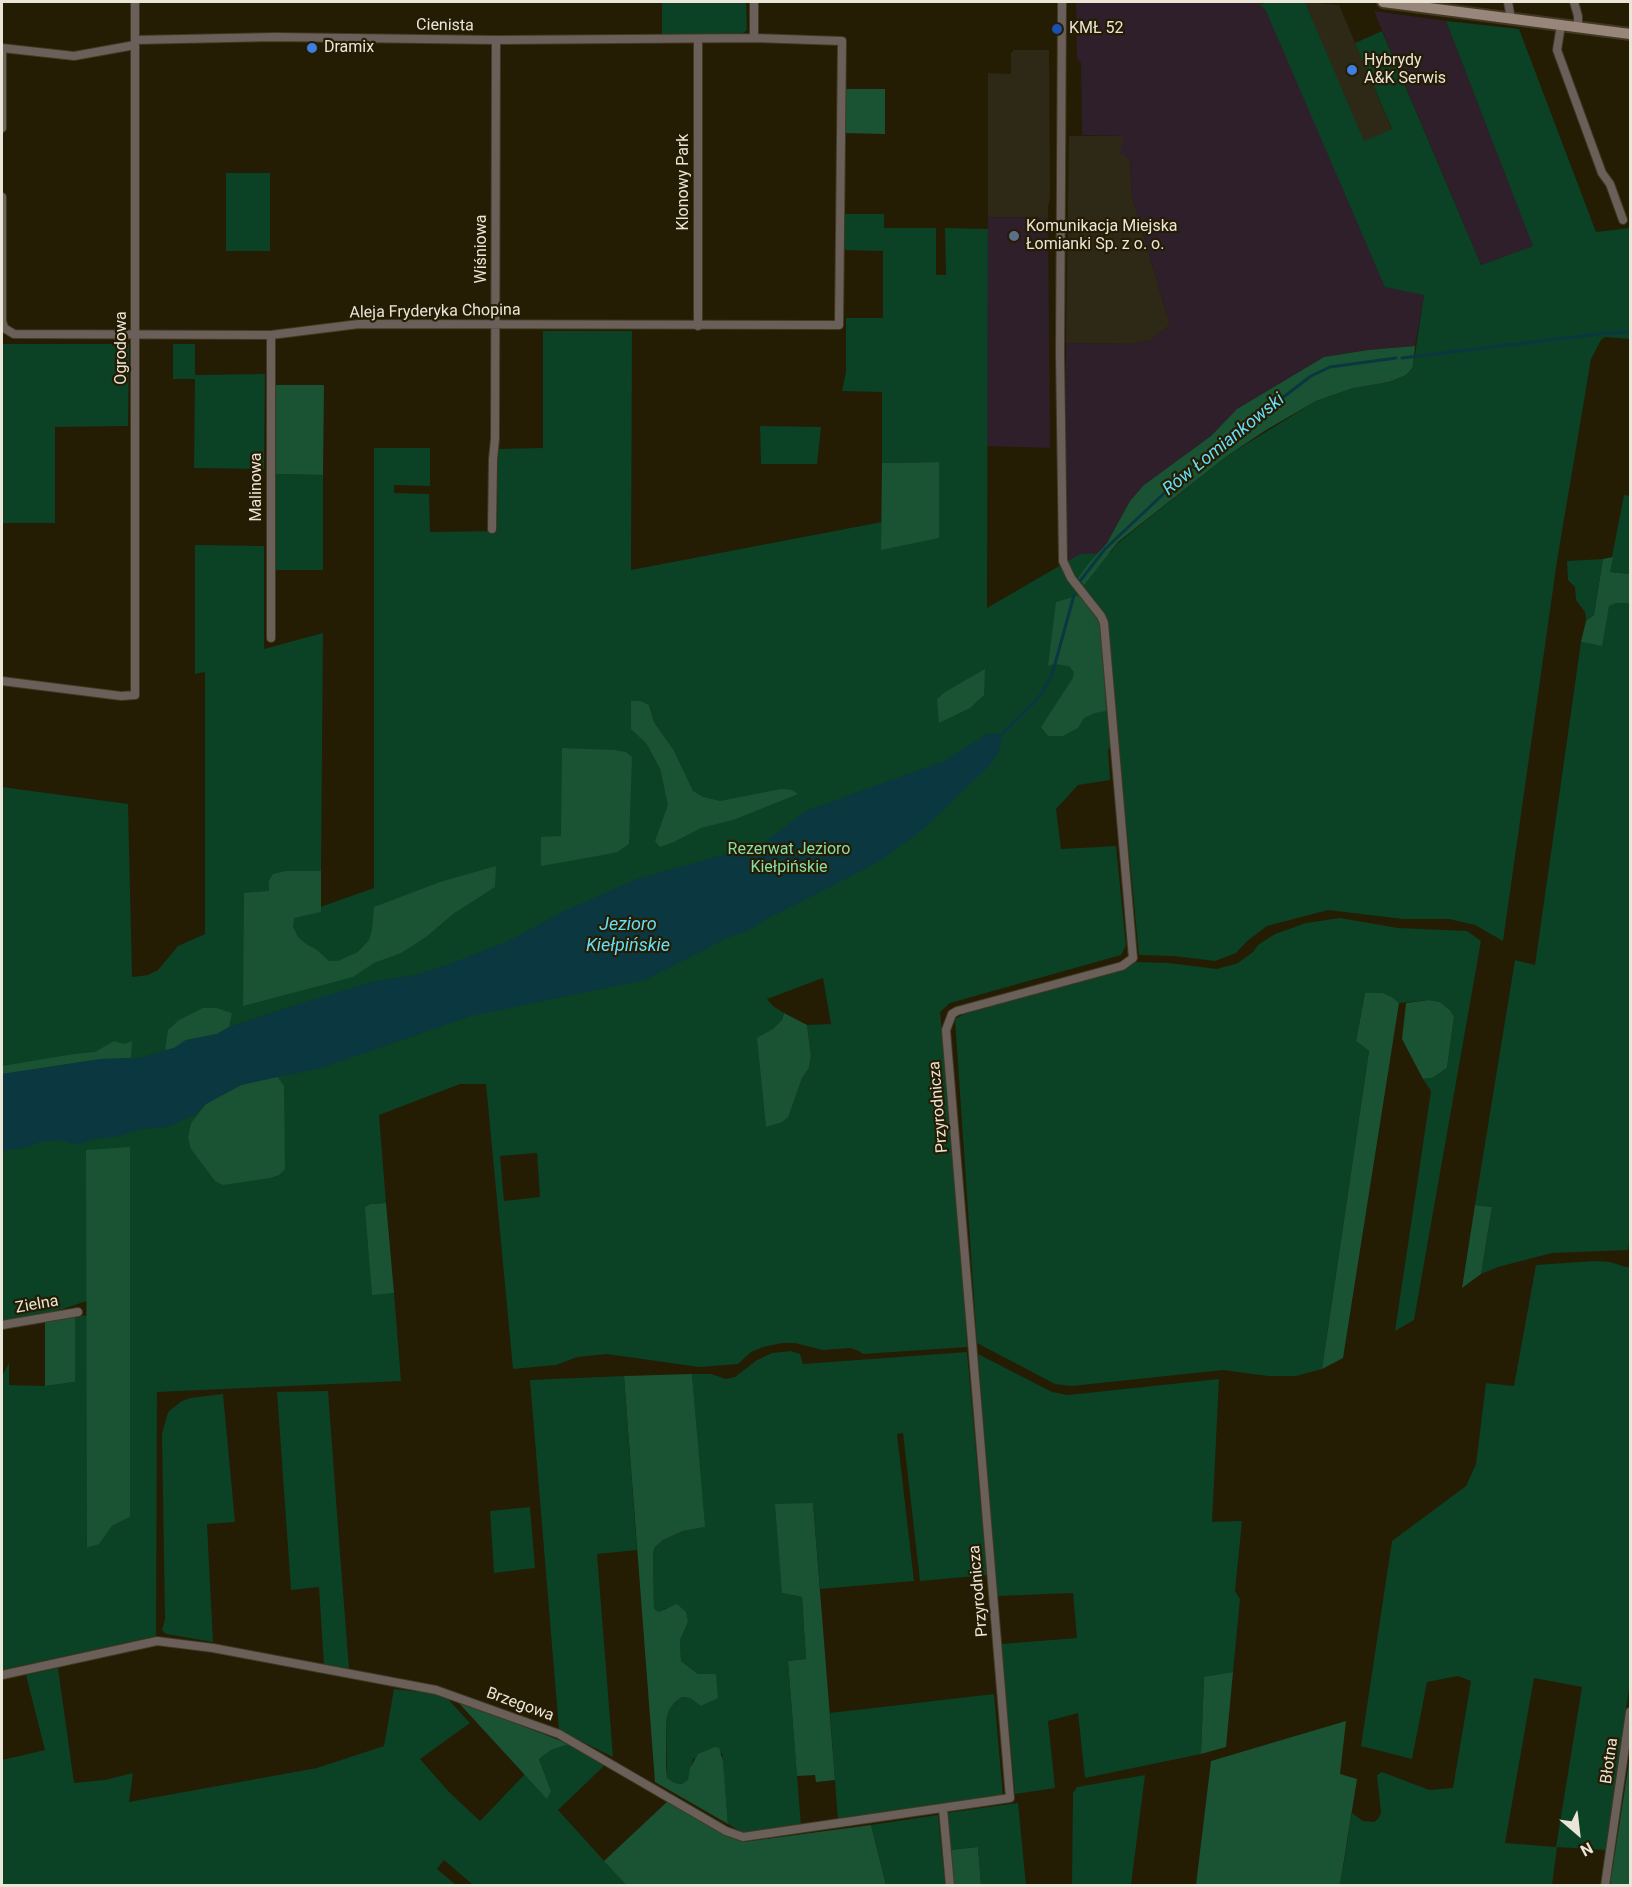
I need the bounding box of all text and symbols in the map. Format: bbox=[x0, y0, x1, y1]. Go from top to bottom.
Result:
street label: Cienista bbox=[416, 16, 474, 36]
place label: KMŁ 52 bbox=[1069, 19, 1124, 39]
marker: KMŁ 52 bbox=[1050, 22, 1064, 36]
place label: Dramix bbox=[324, 38, 374, 58]
marker: Dramix bbox=[305, 41, 319, 55]
place label: Hybrydy A&K Serwis bbox=[1364, 51, 1446, 89]
marker: Hybrydy A&K Serwis bbox=[1345, 63, 1359, 77]
street label: Klonowy Park bbox=[674, 134, 694, 230]
street label: Wiśniowa bbox=[472, 215, 492, 283]
place label: Komunikacja Miejska Łomianki Sp. z o. o. bbox=[1026, 217, 1177, 255]
marker: Komunikacja Miejska Łomianki Sp. z o. o. bbox=[1007, 229, 1021, 243]
street label: Aleja Fryderyka Chopina bbox=[349, 301, 521, 323]
street label: Ogrodowa bbox=[112, 311, 132, 385]
water label: Rów Łomiankowski bbox=[1159, 389, 1289, 501]
street label: Malinowa bbox=[247, 452, 267, 522]
park label: Rezerwat Jezioro Kiełpińskie bbox=[728, 840, 850, 878]
water label: Jezioro Kiełpińskie bbox=[586, 914, 670, 956]
street label: Przyrodnicza bbox=[925, 1060, 953, 1154]
street label: Zielna bbox=[14, 1292, 60, 1318]
street label: Przyrodnicza bbox=[965, 1544, 993, 1638]
street label: Brzegowa bbox=[484, 1684, 556, 1726]
street label: Błotna bbox=[1597, 1737, 1623, 1785]
north arrow bbox=[1548, 1803, 1608, 1863]
text: N bbox=[1577, 1838, 1596, 1860]

